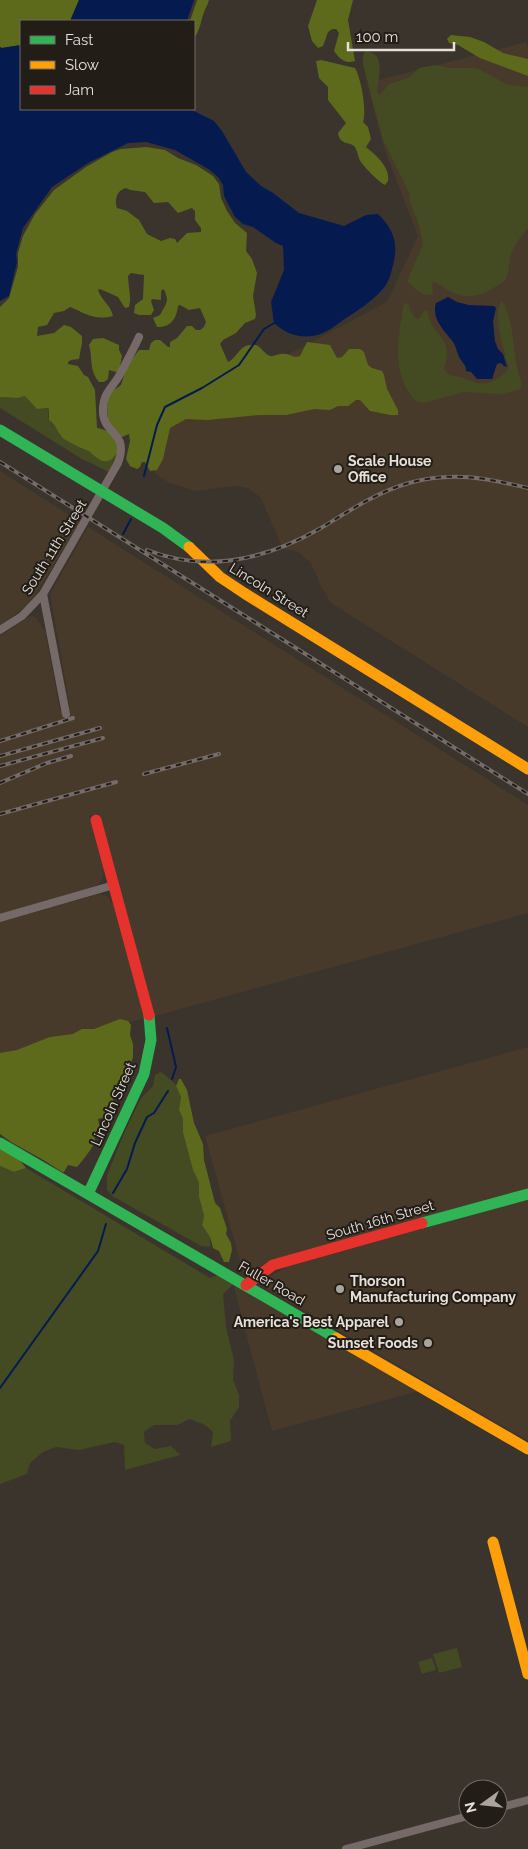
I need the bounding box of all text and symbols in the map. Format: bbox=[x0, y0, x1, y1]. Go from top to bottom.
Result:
legend bbox=[20, 20, 195, 110]
scale bar bbox=[348, 20, 454, 52]
text: 100 m bbox=[356, 28, 398, 46]
text: Fast bbox=[65, 31, 93, 49]
text: Slow bbox=[65, 56, 99, 74]
text: Jam bbox=[65, 81, 94, 99]
place label: Scale House Office bbox=[348, 453, 432, 485]
marker: Scale House Office bbox=[332, 463, 344, 475]
street label: South 11th Street bbox=[18, 496, 90, 597]
street label: Lincoln Street bbox=[227, 559, 312, 621]
street label: Lincoln Street bbox=[87, 1060, 139, 1148]
street label: South 16th Street bbox=[324, 1197, 436, 1243]
street label: Fuller Road bbox=[236, 1258, 308, 1308]
place label: Thorson Manufacturing Company bbox=[350, 1273, 516, 1305]
marker: Thorson Manufacturing Company bbox=[334, 1283, 346, 1295]
place label: America's Best Apparel bbox=[234, 1314, 390, 1330]
marker: America's Best Apparel bbox=[393, 1316, 405, 1328]
place label: Sunset Foods bbox=[328, 1335, 418, 1351]
marker: Sunset Foods bbox=[422, 1337, 434, 1349]
north arrow bbox=[458, 1779, 508, 1829]
text: N bbox=[461, 1800, 480, 1815]

